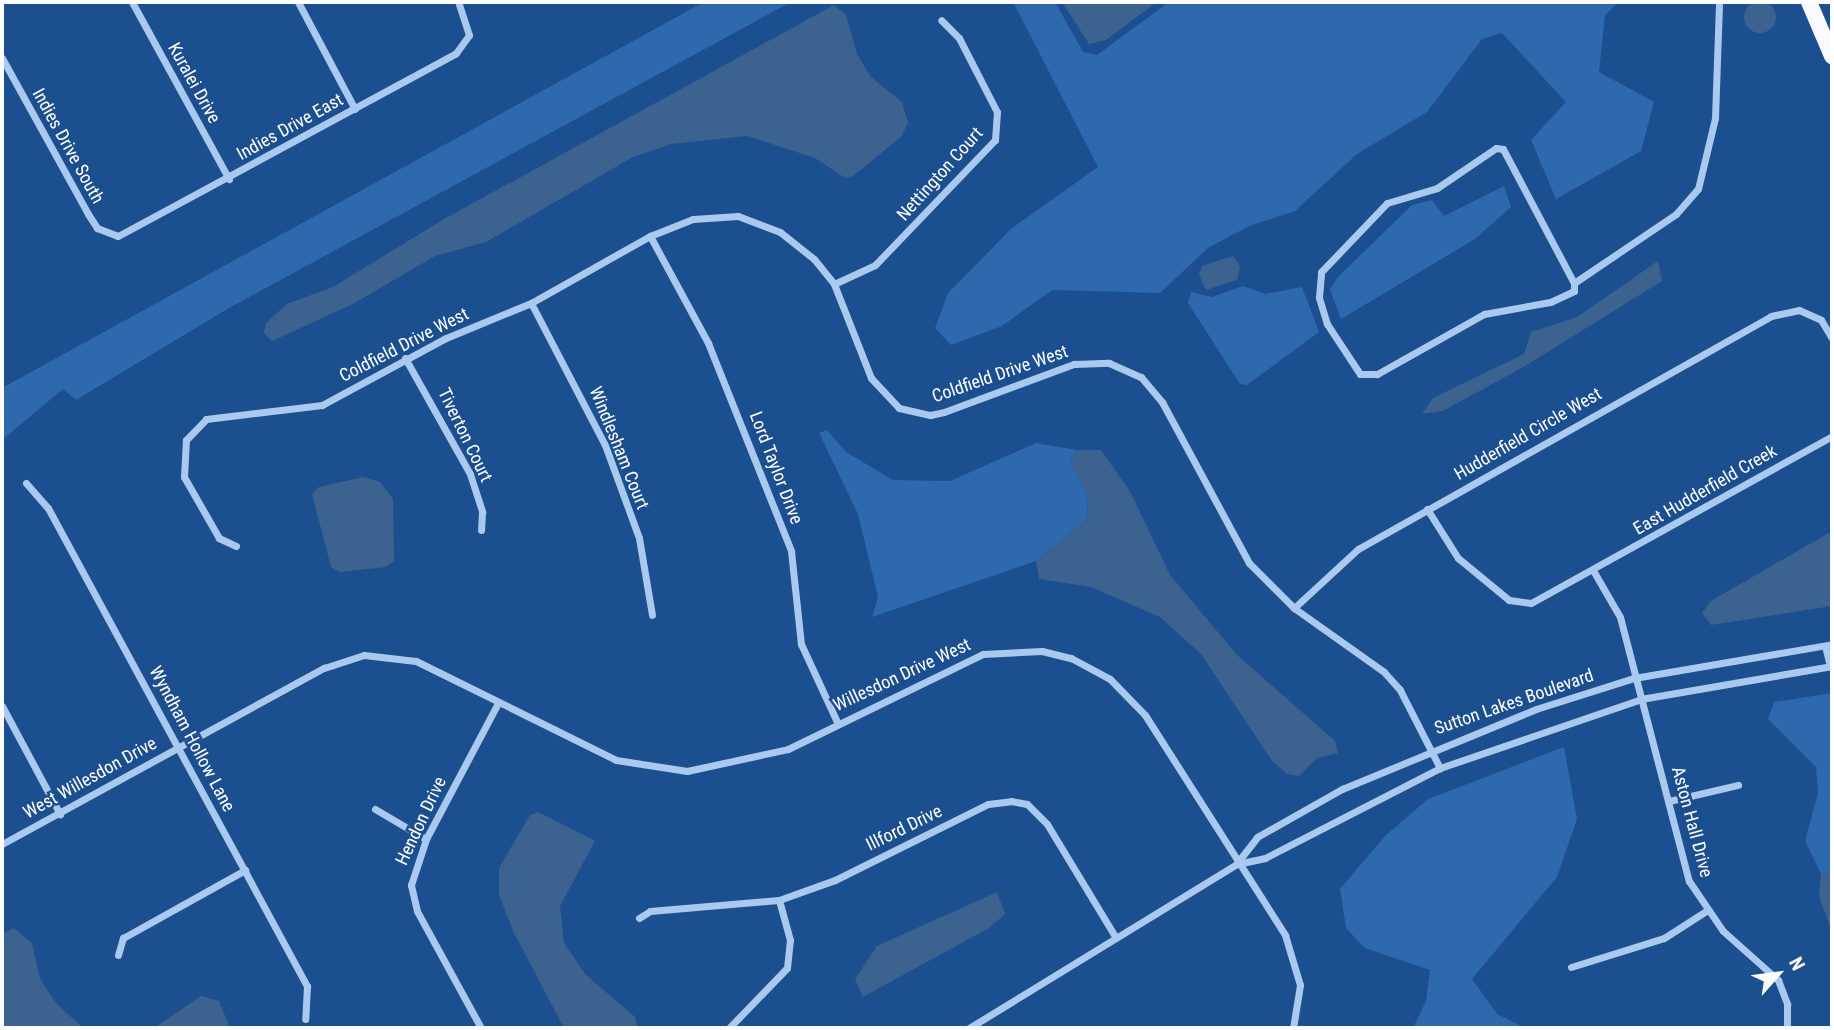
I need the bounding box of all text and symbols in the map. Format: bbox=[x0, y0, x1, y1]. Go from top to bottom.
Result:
street label: Kuralei Drive bbox=[163, 39, 225, 127]
street label: Indies Drive South bbox=[27, 85, 109, 207]
street label: Indies Drive East bbox=[233, 89, 347, 165]
street label: Nettington Court bbox=[892, 123, 988, 225]
street label: Coldfield Drive West bbox=[336, 303, 472, 387]
street label: Coldfield Drive West bbox=[929, 341, 1071, 407]
street label: Windlesham Court bbox=[585, 383, 653, 513]
street label: Hudderfield Circle West bbox=[1451, 383, 1605, 485]
street label: Tiverton Court bbox=[433, 385, 497, 485]
street label: Lord Taylor Drive bbox=[745, 409, 807, 527]
street label: East Hudderfield Creek bbox=[1630, 440, 1780, 540]
street label: Willesdon Drive West bbox=[830, 634, 974, 716]
street label: Wyndham Hollow Lane bbox=[145, 663, 239, 815]
street label: Sutton Lakes Boulevard bbox=[1432, 665, 1596, 739]
street label: West Willesdon Drive bbox=[20, 732, 160, 824]
street label: Aston Hall Drive bbox=[1667, 764, 1717, 880]
street label: Hendon Drive bbox=[391, 773, 451, 869]
street label: Illford Drive bbox=[863, 800, 945, 856]
north arrow bbox=[1743, 939, 1813, 1009]
text: N bbox=[1784, 953, 1810, 974]

